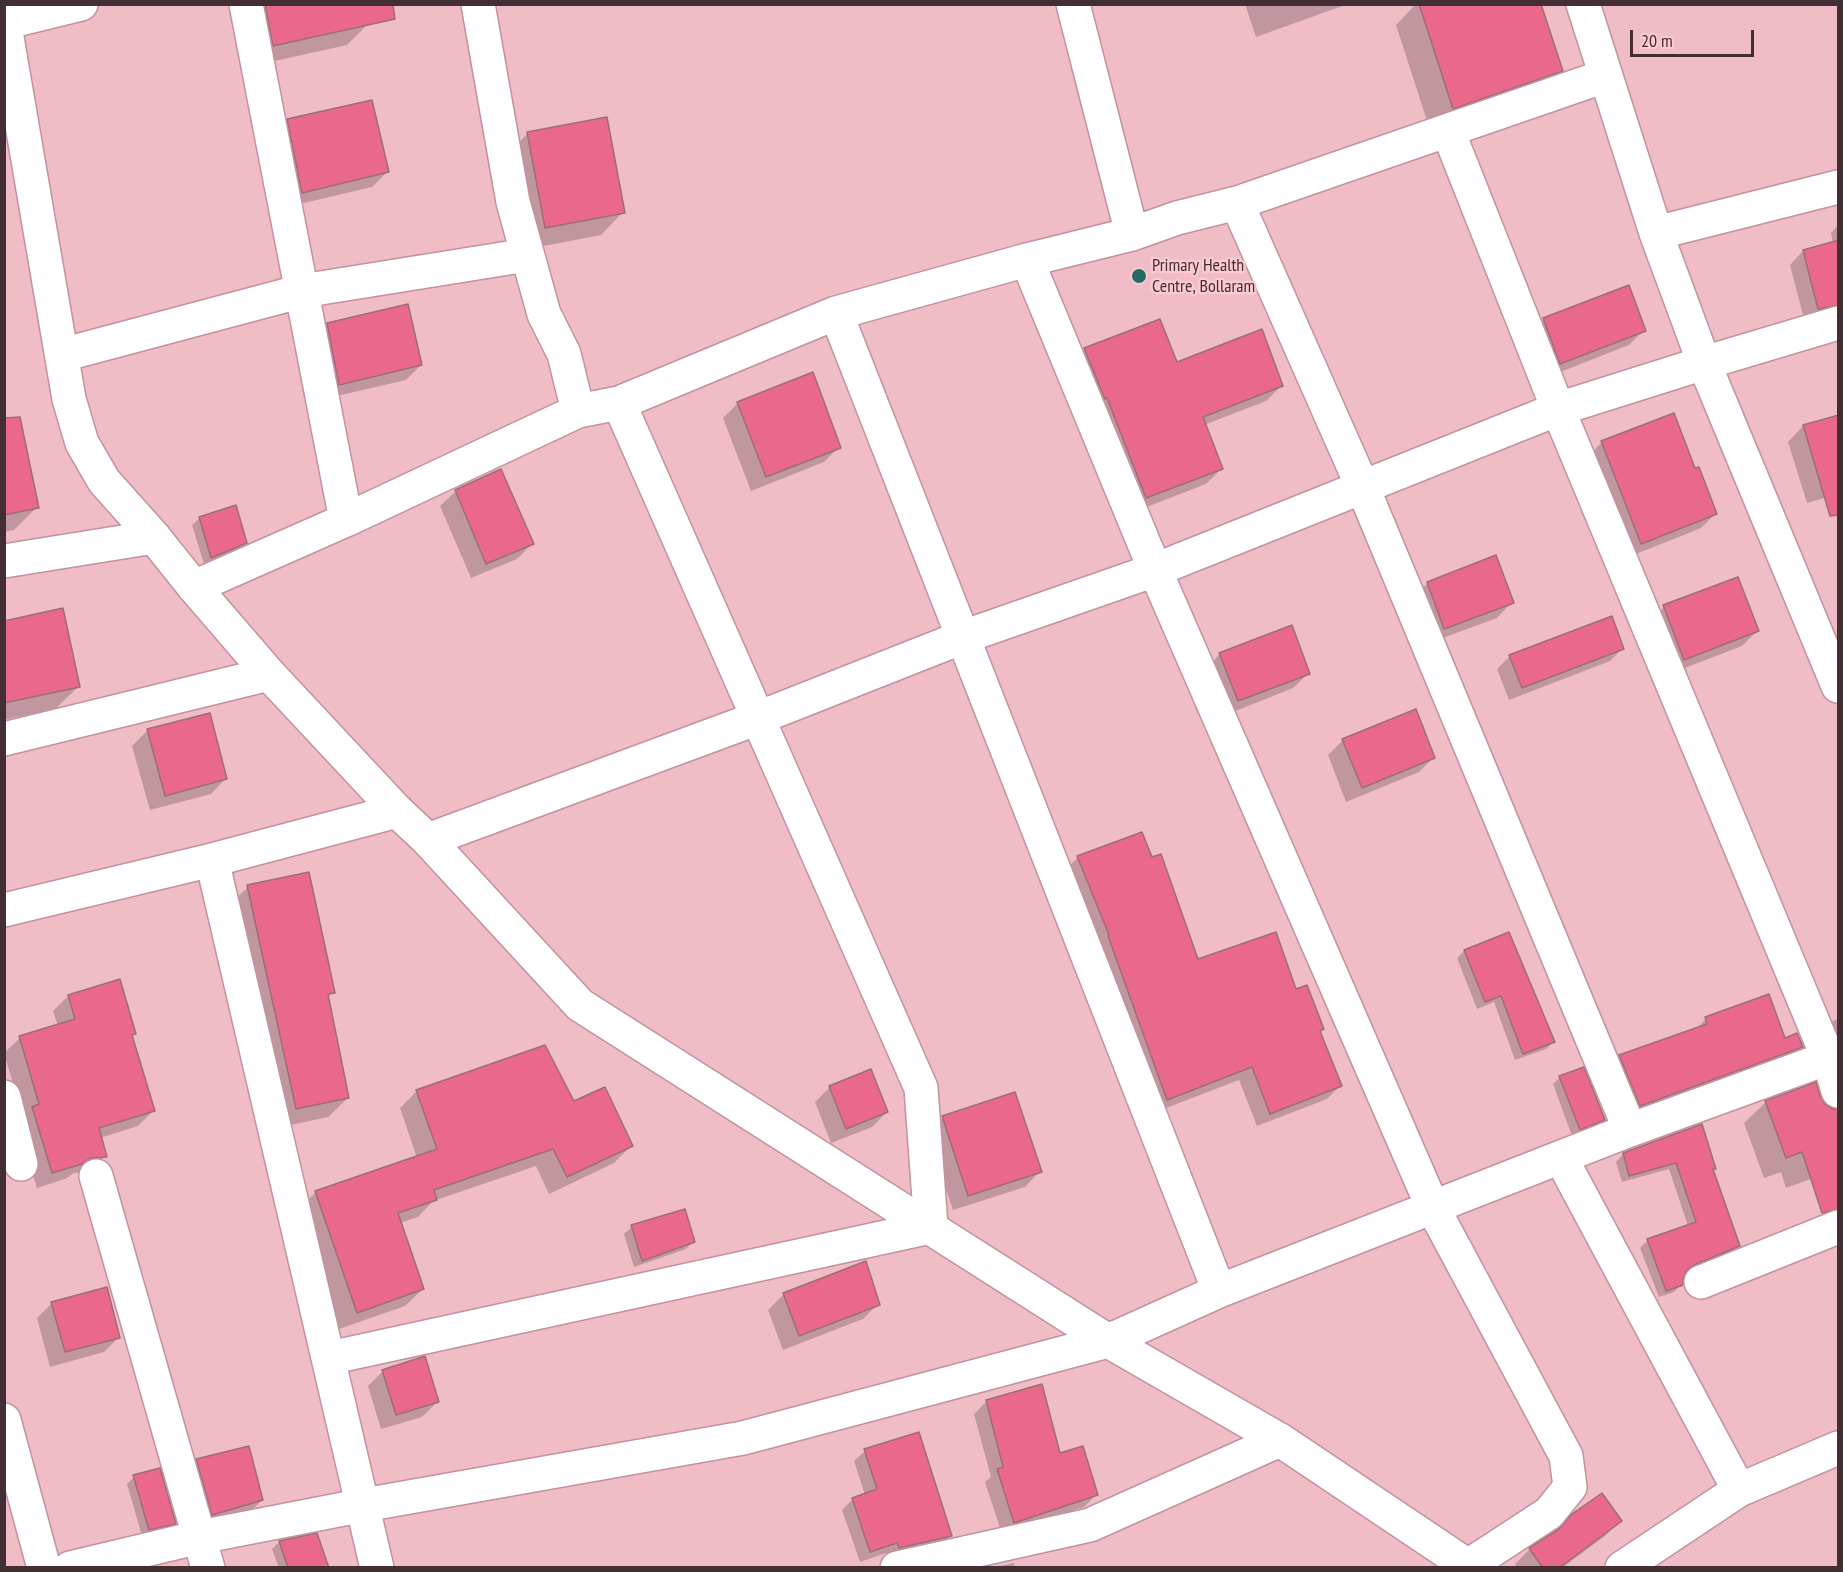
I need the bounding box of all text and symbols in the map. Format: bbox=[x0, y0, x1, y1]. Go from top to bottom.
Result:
scale bar bbox=[1633, 18, 1758, 56]
text: 20 m bbox=[1641, 29, 1673, 52]
place label: Primary Health Centre, Bollaram bbox=[1152, 255, 1255, 298]
marker: Primary Health Centre, Bollaram bbox=[1130, 267, 1148, 285]

